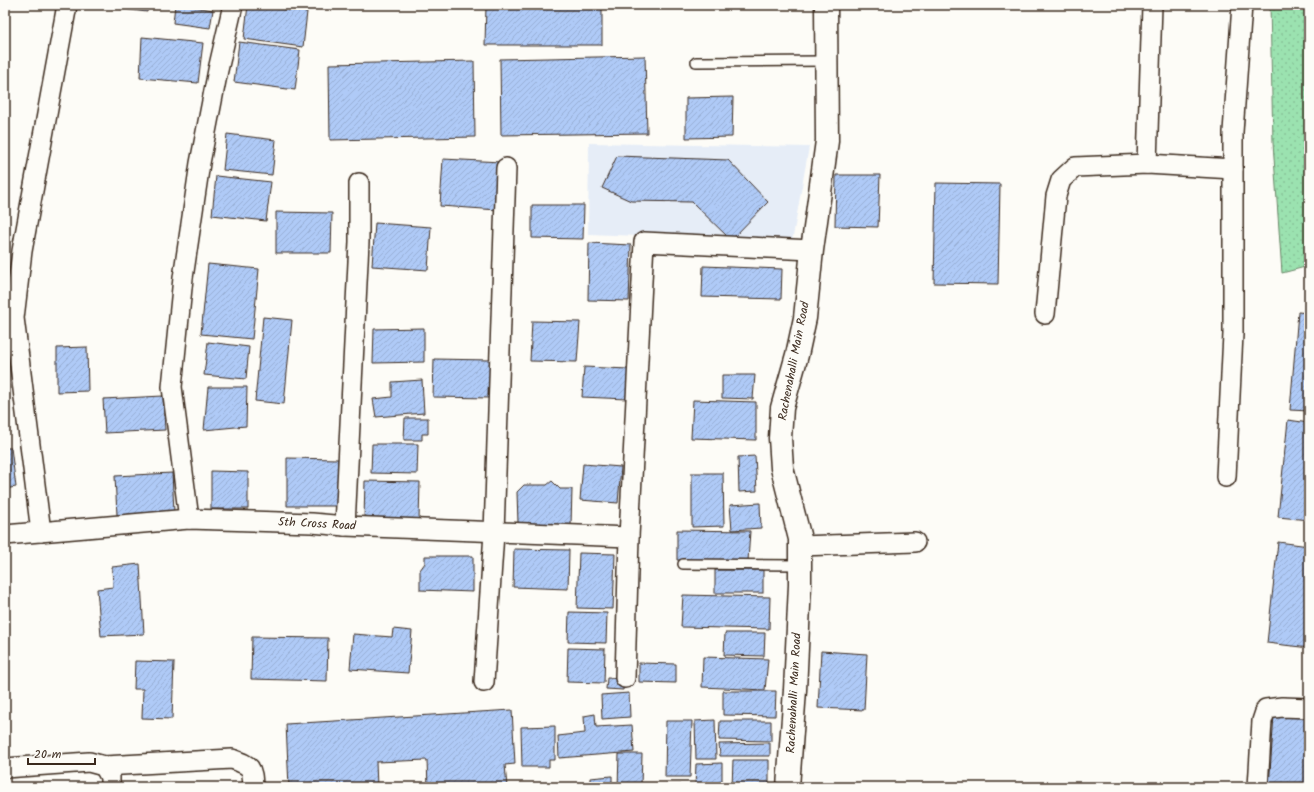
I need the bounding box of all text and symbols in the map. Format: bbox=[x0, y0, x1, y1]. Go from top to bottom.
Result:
street label: Rachenahalli Main Road bbox=[773, 299, 815, 422]
street label: 5th Cross Road bbox=[278, 512, 357, 536]
street label: Rachenahalli Main Road bbox=[781, 631, 807, 754]
scale bar bbox=[28, 740, 95, 766]
text: 20 m bbox=[34, 745, 62, 764]

